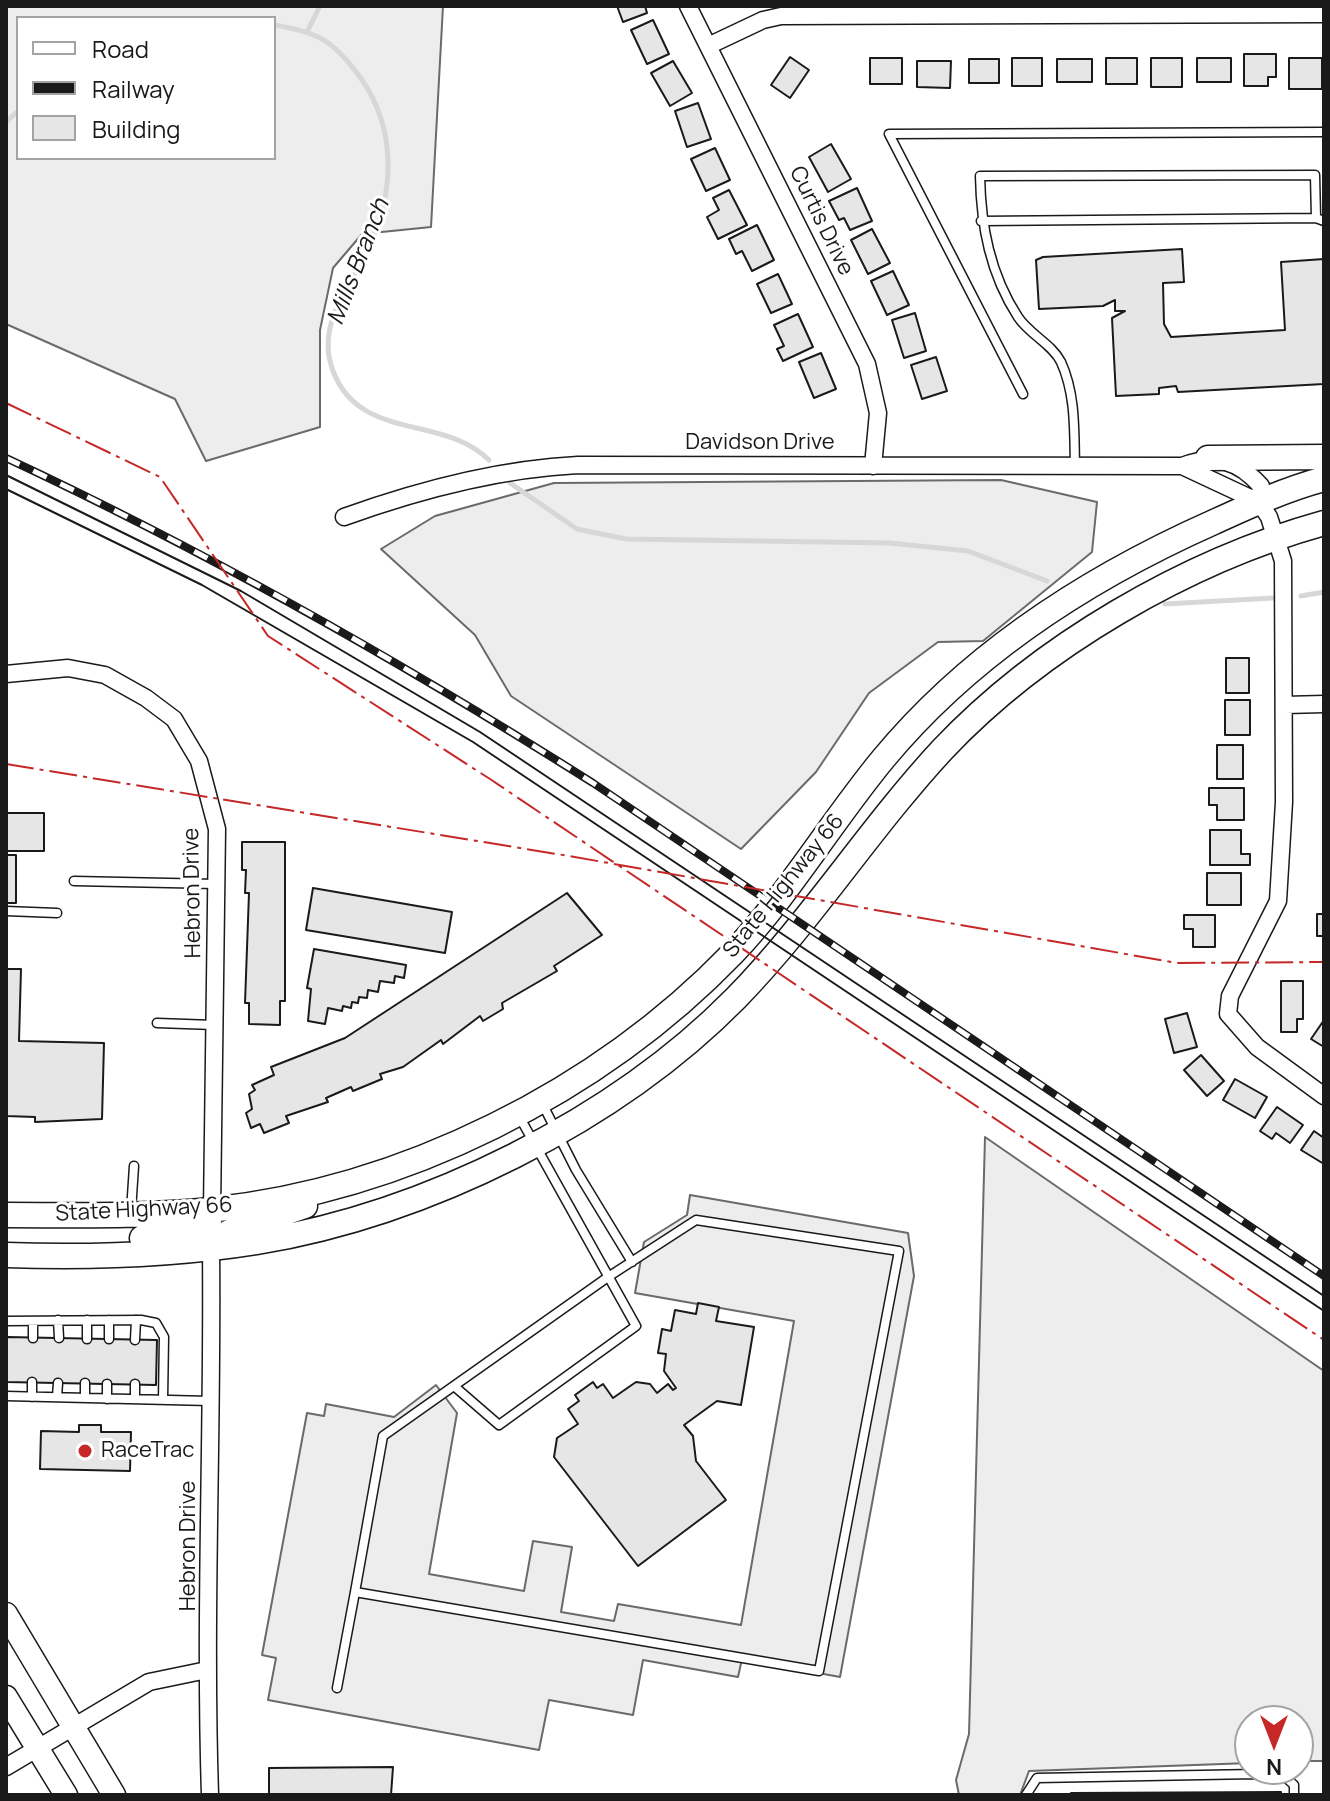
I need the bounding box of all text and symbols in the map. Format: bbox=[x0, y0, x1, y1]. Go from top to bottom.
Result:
legend bbox=[16, 16, 276, 160]
text: Road bbox=[92, 32, 149, 65]
text: Railway bbox=[92, 72, 175, 105]
text: Building bbox=[92, 112, 180, 145]
street label: Curtis Drive bbox=[783, 162, 859, 280]
water label: Mills Branch bbox=[322, 195, 396, 329]
street label: Davidson Drive bbox=[685, 430, 835, 456]
street label: State Highway 66 bbox=[718, 809, 850, 963]
street label: Hebron Drive bbox=[179, 827, 207, 959]
street label: State Highway 66 bbox=[55, 1192, 233, 1228]
place label: RaceTrac bbox=[101, 1438, 194, 1464]
marker: RaceTrac bbox=[76, 1442, 94, 1460]
street label: Hebron Drive bbox=[176, 1481, 202, 1611]
north arrow bbox=[1234, 1705, 1314, 1785]
text: N bbox=[1266, 1752, 1282, 1782]

